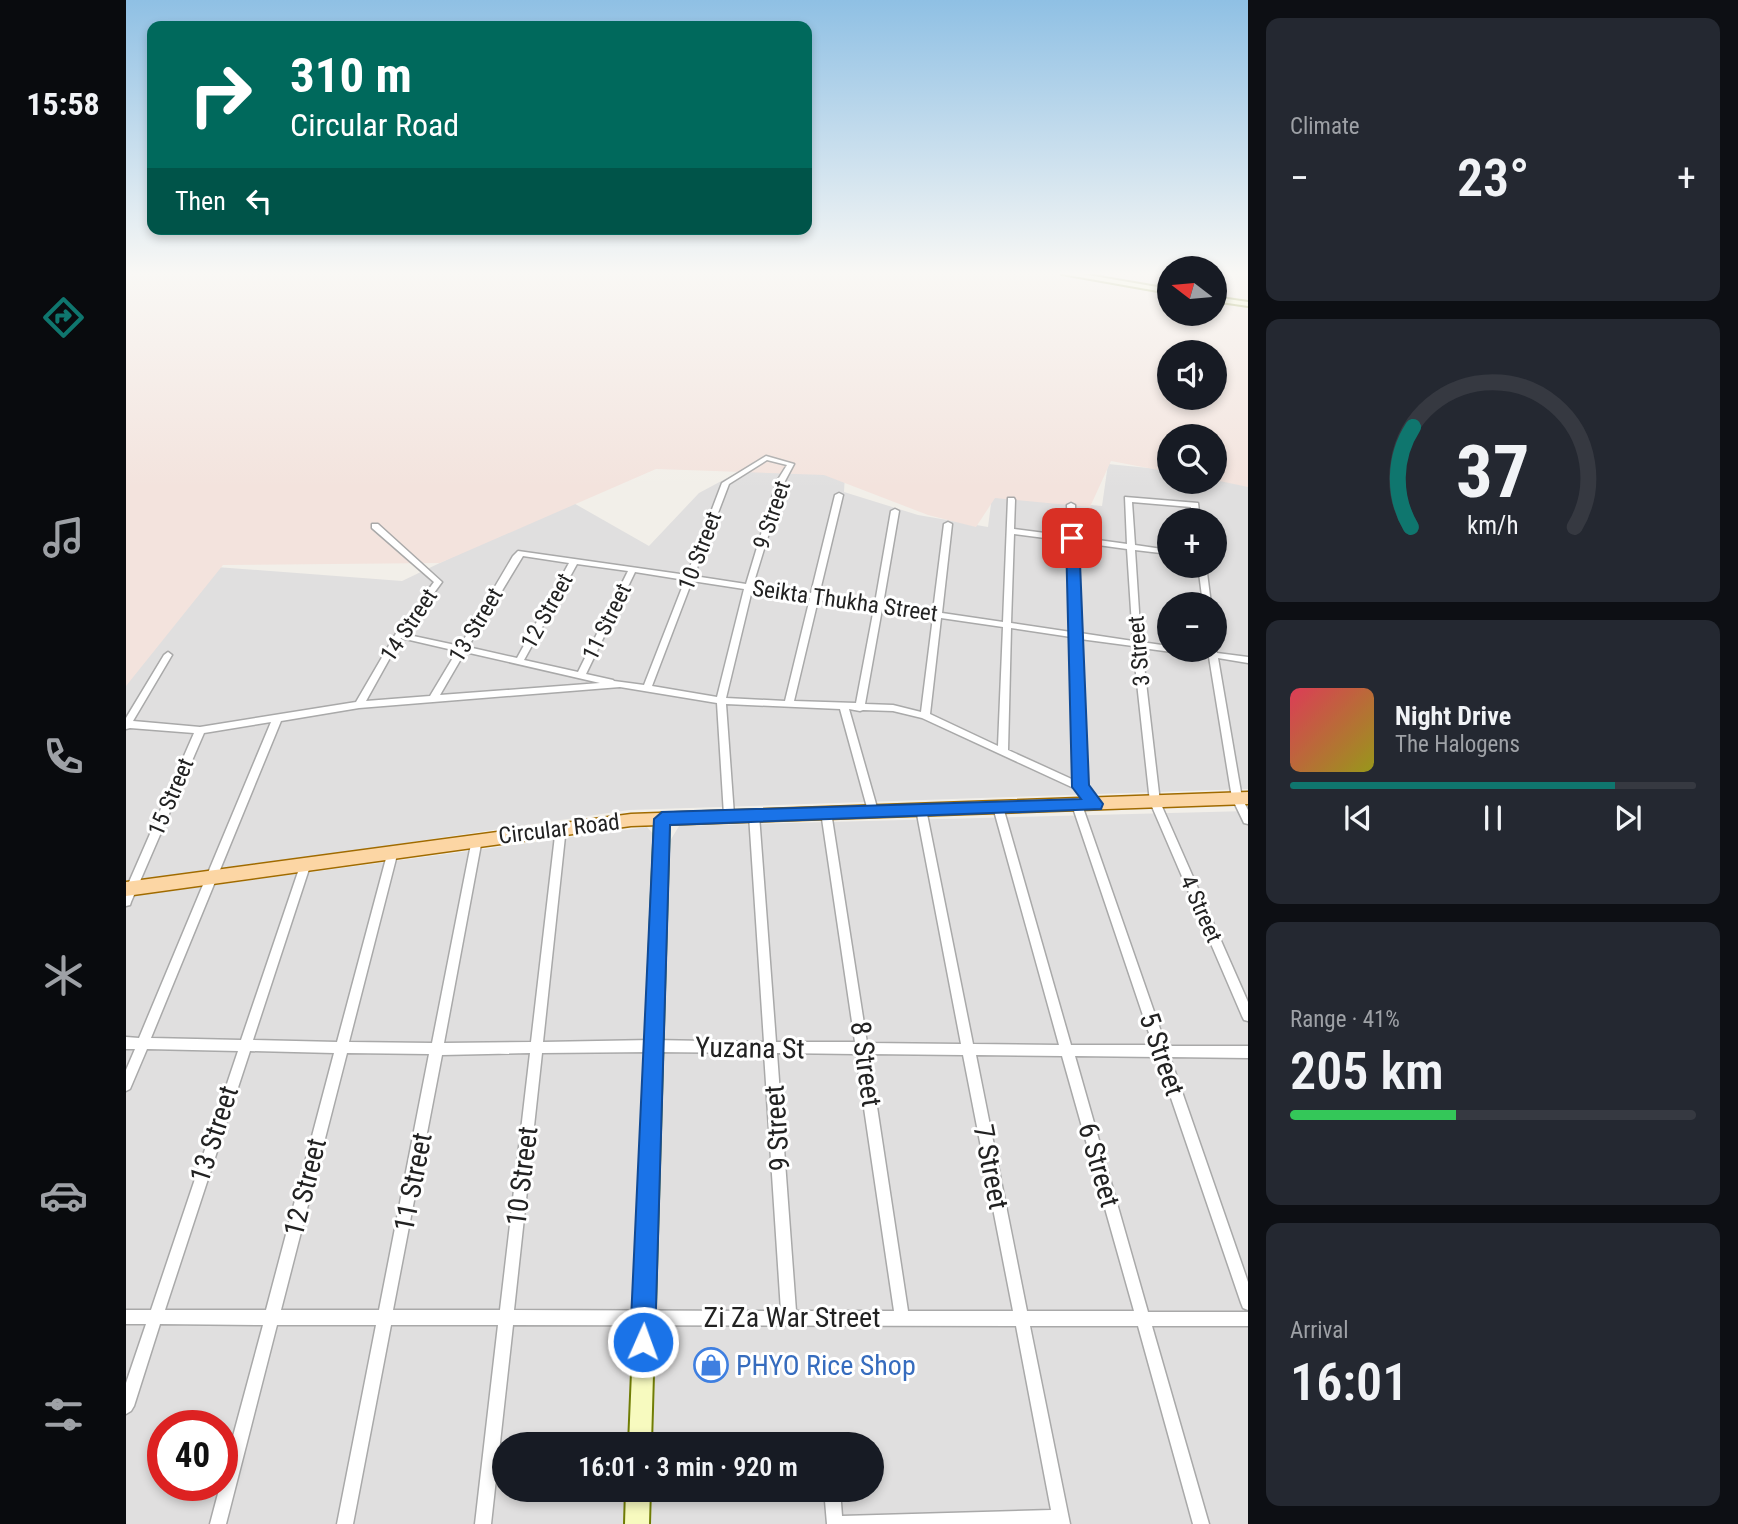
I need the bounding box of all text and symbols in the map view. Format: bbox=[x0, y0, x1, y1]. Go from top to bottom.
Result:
text: 310 m bbox=[290, 47, 412, 104]
icon: right bbox=[175, 49, 266, 140]
text: 15:58 bbox=[26, 85, 100, 123]
text: Circular Road bbox=[290, 106, 459, 144]
text: Climate bbox=[1290, 113, 1360, 140]
text: 23° bbox=[1457, 148, 1529, 209]
text: − bbox=[1290, 156, 1309, 200]
text: + bbox=[1677, 156, 1696, 200]
icon: left bbox=[240, 182, 278, 220]
text: Then bbox=[175, 186, 226, 216]
north arrow bbox=[1157, 256, 1227, 326]
map controls bbox=[1157, 256, 1227, 662]
icon: directions bbox=[39, 293, 88, 342]
button: sound bbox=[1157, 340, 1227, 410]
button: search bbox=[1157, 424, 1227, 494]
text: 37 bbox=[1456, 429, 1530, 515]
street label: 9 Street bbox=[748, 477, 796, 553]
street label: 10 Street bbox=[673, 508, 727, 594]
pin bbox=[1042, 508, 1102, 568]
button: + bbox=[1157, 508, 1227, 578]
text: km/h bbox=[1467, 511, 1519, 540]
icon: music bbox=[39, 513, 88, 562]
icon: arrive bbox=[1053, 519, 1091, 557]
street label: 12 Street bbox=[515, 569, 579, 653]
street label: Seikta Thukha Street bbox=[751, 575, 939, 627]
street label: 11 Street bbox=[577, 579, 637, 665]
street label: 13 Street bbox=[443, 583, 509, 667]
street label: 14 Street bbox=[375, 584, 443, 666]
button: − bbox=[1157, 592, 1227, 662]
street label: 3 Street bbox=[1122, 615, 1156, 687]
text: Night Drive bbox=[1395, 701, 1511, 731]
text: The Halogens bbox=[1395, 731, 1520, 758]
icon: phone bbox=[39, 732, 88, 781]
street label: 15 Street bbox=[143, 754, 199, 840]
icon: previous bbox=[1339, 799, 1377, 837]
icon: pause bbox=[1474, 799, 1512, 837]
icon: next bbox=[1609, 799, 1647, 837]
street label: Circular Road bbox=[497, 808, 621, 850]
street label: 4 Street bbox=[1174, 871, 1228, 947]
icon: climate bbox=[39, 951, 88, 1000]
text: Range · 41% bbox=[1290, 1006, 1400, 1033]
street label: 5 Street bbox=[1132, 1008, 1192, 1100]
street label: 8 Street bbox=[844, 1019, 888, 1109]
street label: Yuzana St bbox=[695, 1031, 805, 1065]
text: 205 km bbox=[1290, 1041, 1444, 1102]
street label: 13 Street bbox=[183, 1081, 245, 1187]
street label: 9 Street bbox=[758, 1084, 796, 1172]
street label: 6 Street bbox=[1071, 1119, 1127, 1211]
street label: 7 Street bbox=[967, 1122, 1015, 1212]
street label: 10 Street bbox=[500, 1125, 544, 1227]
street label: 11 Street bbox=[387, 1130, 439, 1234]
street label: 12 Street bbox=[277, 1135, 333, 1239]
icon: car bbox=[39, 1171, 88, 1220]
street label: Zi Za War Street bbox=[704, 1301, 880, 1334]
position arrow bbox=[606, 1305, 680, 1379]
text: Arrival bbox=[1290, 1317, 1349, 1344]
shop icon: PHYO Rice Shop bbox=[692, 1346, 730, 1384]
place label: PHYO Rice Shop bbox=[736, 1349, 916, 1382]
text: 16:01 bbox=[1290, 1352, 1408, 1413]
icon: filters bbox=[39, 1390, 88, 1439]
speed limit sign: 40 bbox=[147, 1410, 238, 1501]
text: 16:01 · 3 min · 920 m bbox=[578, 1452, 798, 1482]

